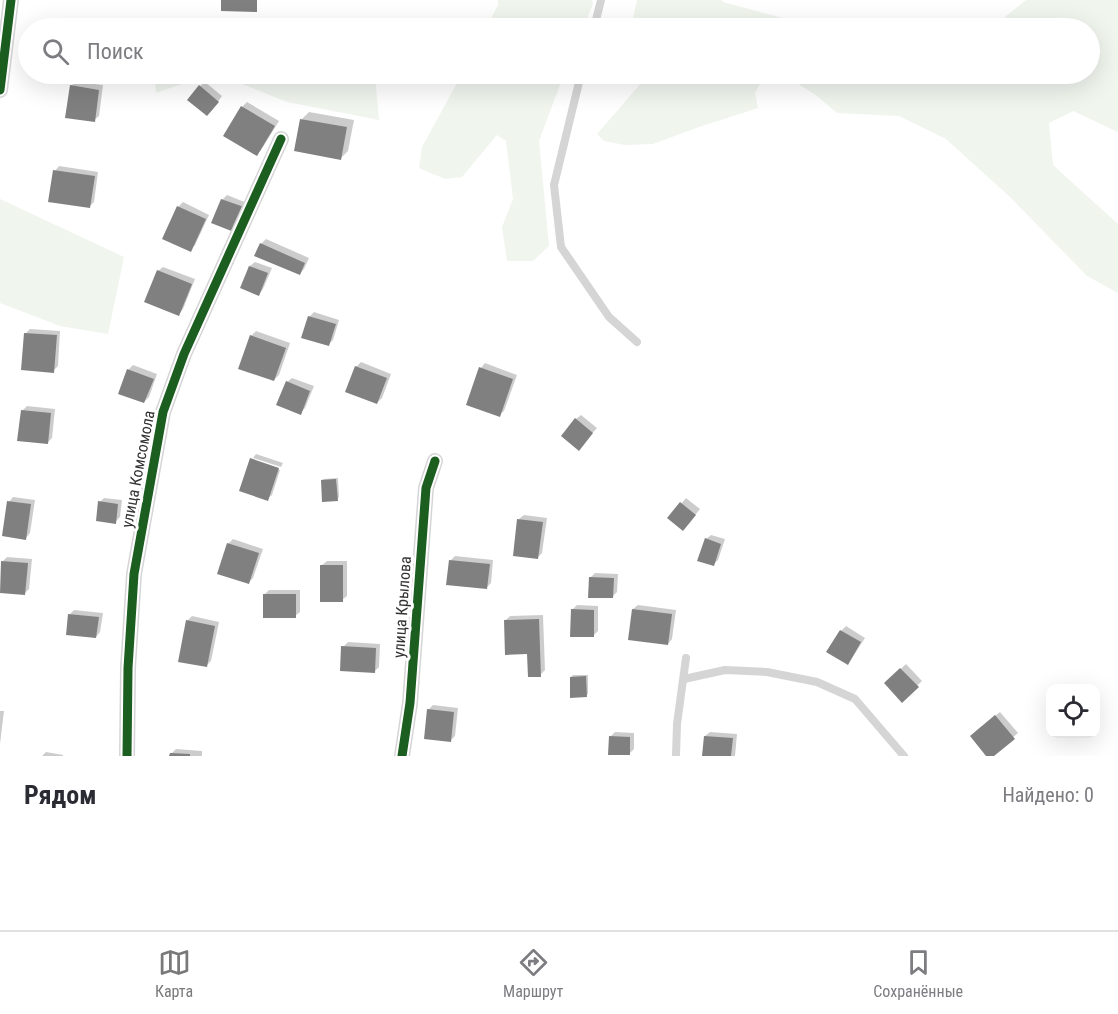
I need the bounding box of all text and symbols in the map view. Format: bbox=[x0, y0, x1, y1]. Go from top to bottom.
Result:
search box bbox=[18, 18, 1100, 84]
icon: search bbox=[39, 35, 72, 68]
text: Поиск bbox=[87, 39, 144, 64]
street label: улица Комсомола bbox=[117, 409, 159, 529]
street label: улица Крылова bbox=[389, 556, 415, 658]
map controls bbox=[1046, 684, 1100, 738]
button: locate bbox=[1046, 684, 1100, 738]
text: Рядом bbox=[24, 780, 96, 810]
text: Найдено: 0 bbox=[1002, 783, 1094, 807]
tab: Карта bbox=[155, 946, 193, 1001]
tab: Маршрут bbox=[503, 946, 563, 1001]
tab: Сохранённые bbox=[873, 946, 963, 1001]

